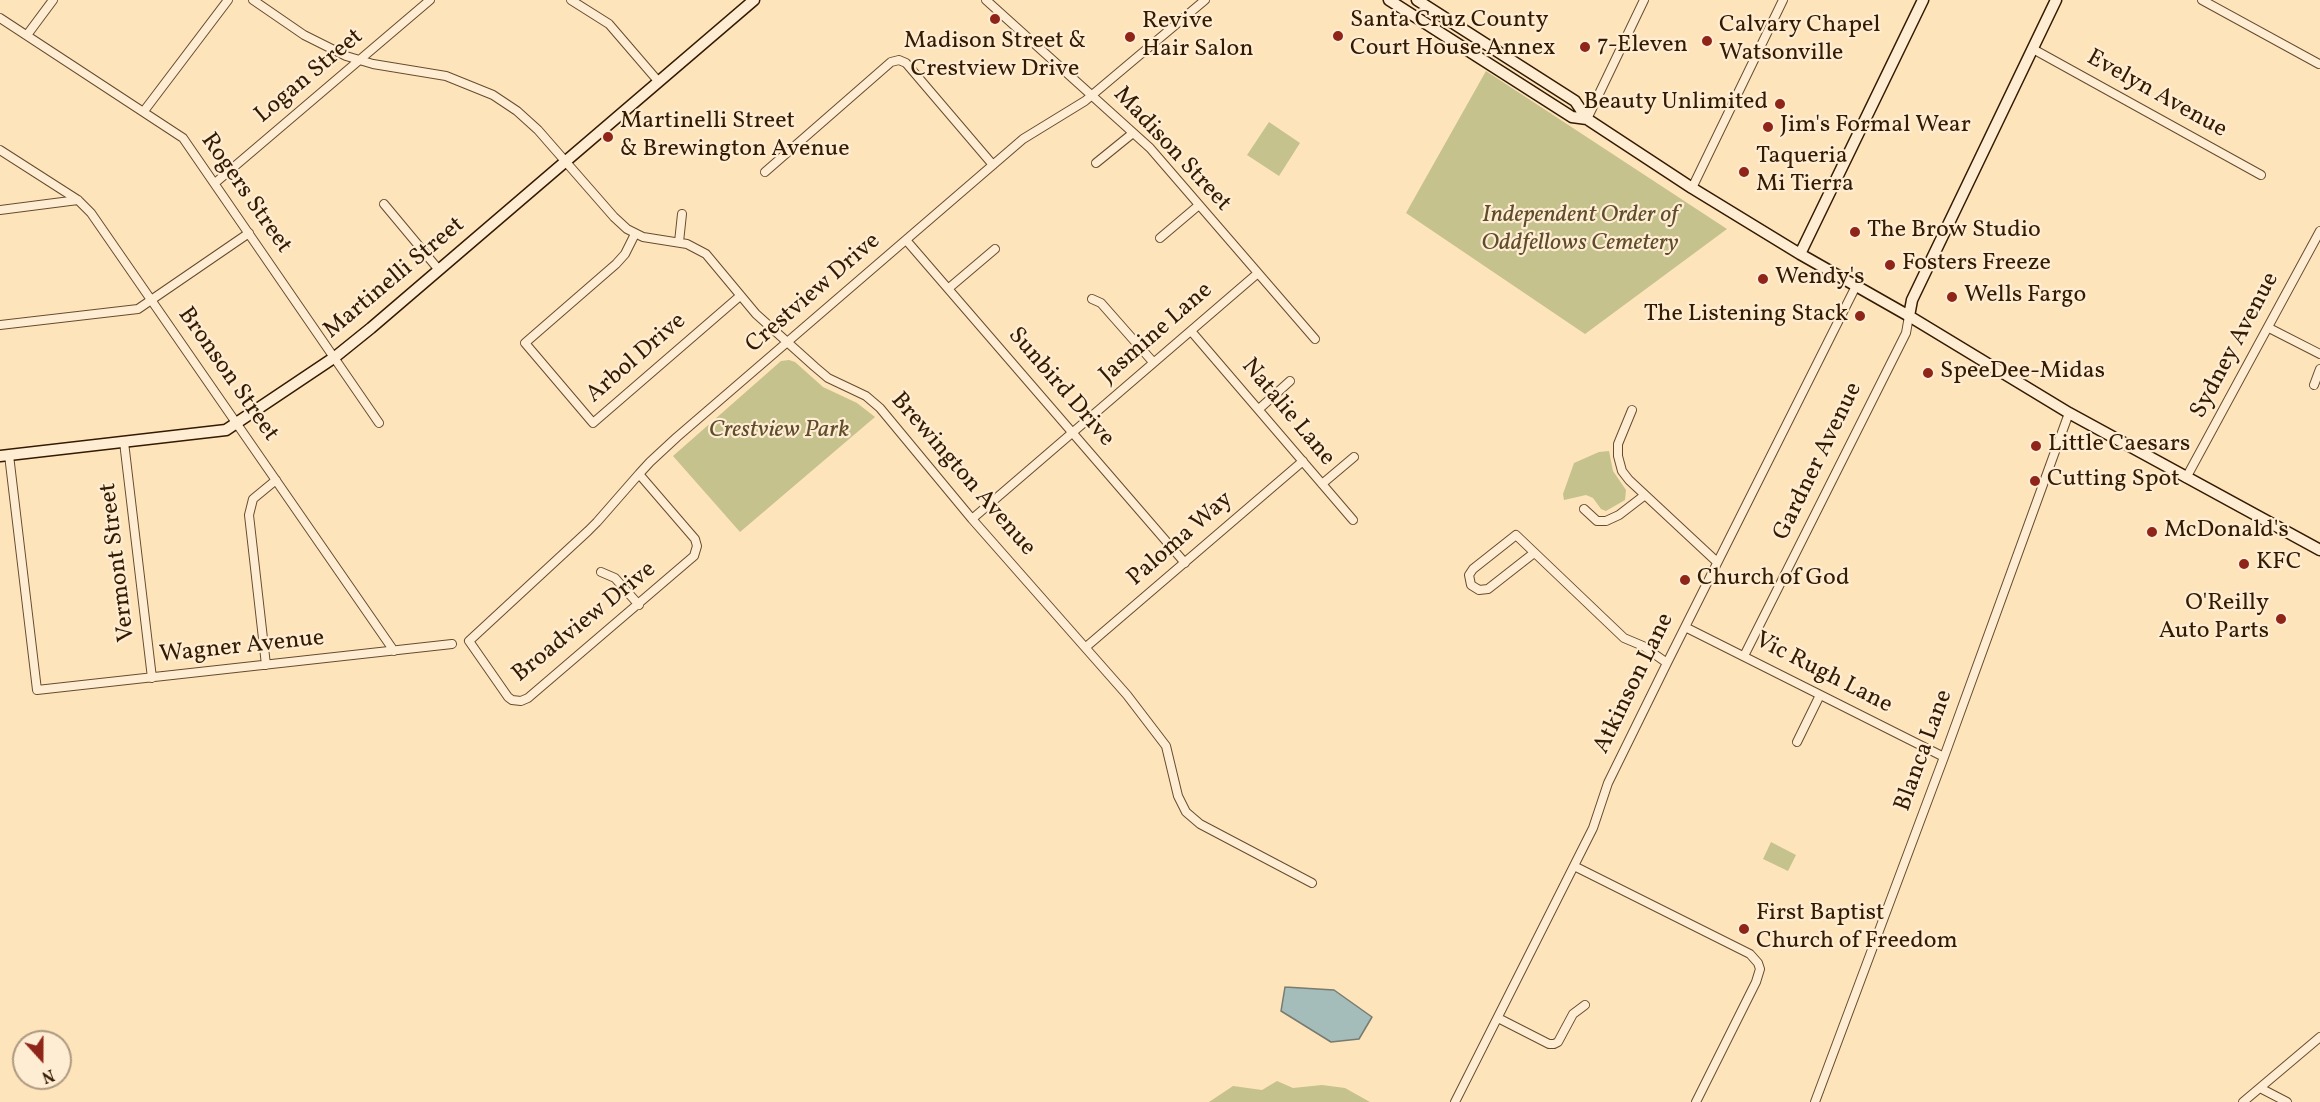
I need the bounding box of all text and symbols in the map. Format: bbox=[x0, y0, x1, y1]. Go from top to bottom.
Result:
place label: Santa Cruz County Court House Annex bbox=[1350, 8, 1556, 64]
place label: Revive Hair Salon bbox=[1142, 9, 1254, 65]
marker: Madison Street & Crestview Drive bbox=[988, 12, 1002, 26]
place label: Calvary Chapel Watsonville bbox=[1719, 13, 1880, 69]
street label: Logan Street bbox=[250, 23, 370, 131]
place label: Madison Street & Crestview Drive bbox=[904, 29, 1086, 85]
marker: Santa Cruz County Court House Annex bbox=[1331, 29, 1345, 43]
marker: Revive Hair Salon bbox=[1123, 30, 1137, 44]
place label: 7-Eleven bbox=[1597, 33, 1688, 61]
marker: Calvary Chapel Watsonville bbox=[1700, 34, 1714, 48]
marker: 7-Eleven bbox=[1578, 40, 1592, 54]
street label: Evelyn Avenue bbox=[2081, 45, 2231, 145]
street label: Madison Street bbox=[1106, 82, 1236, 218]
place label: Beauty Unlimited bbox=[1583, 90, 1768, 118]
marker: Beauty Unlimited bbox=[1773, 97, 1787, 111]
place label: Martinelli Street & Brewington Avenue bbox=[620, 109, 850, 165]
place label: Jim's Formal Wear bbox=[1780, 113, 1971, 141]
marker: Jim's Formal Wear bbox=[1761, 120, 1775, 134]
street label: Rogers Street bbox=[193, 128, 297, 260]
marker: Martinelli Street & Brewington Avenue bbox=[601, 130, 615, 144]
place label: Taqueria Mi Tierra bbox=[1756, 144, 1854, 200]
marker: Taqueria Mi Tierra bbox=[1737, 165, 1751, 179]
park label: Independent Order of Oddfellows Cemetery bbox=[1481, 203, 1679, 259]
street label: Martinelli Street bbox=[319, 212, 471, 346]
place label: The Brow Studio bbox=[1867, 218, 2041, 246]
marker: The Brow Studio bbox=[1848, 225, 1862, 239]
street label: Crestview Drive bbox=[741, 228, 887, 360]
place label: Fosters Freeze bbox=[1902, 251, 2051, 279]
marker: Fosters Freeze bbox=[1883, 258, 1897, 272]
place label: Wendy's bbox=[1775, 265, 1864, 293]
street label: Sydney Avenue bbox=[2185, 268, 2287, 424]
marker: Wendy's bbox=[1756, 272, 1770, 286]
street label: Jasmine Lane bbox=[1095, 277, 1219, 391]
place label: Wells Fargo bbox=[1964, 283, 2086, 311]
marker: Wells Fargo bbox=[1945, 290, 1959, 304]
street label: Bronson Street bbox=[170, 302, 284, 448]
place label: The Listening Stack bbox=[1644, 302, 1848, 330]
street label: Arbol Drive bbox=[581, 308, 693, 410]
marker: The Listening Stack bbox=[1853, 309, 1867, 323]
street label: Sunbird Drive bbox=[1000, 323, 1120, 453]
street label: Natalie Lane bbox=[1234, 353, 1340, 473]
place label: SpeeDee-Midas bbox=[1940, 359, 2105, 387]
marker: SpeeDee-Midas bbox=[1921, 366, 1935, 380]
street label: Gardner Avenue bbox=[1768, 378, 1870, 546]
street label: Brewington Avenue bbox=[883, 387, 1041, 563]
park label: Crestview Park bbox=[709, 418, 849, 446]
place label: Little Caesars bbox=[2048, 432, 2190, 460]
marker: Little Caesars bbox=[2029, 439, 2043, 453]
place label: Cutting Spot bbox=[2047, 467, 2180, 495]
marker: Cutting Spot bbox=[2028, 474, 2042, 488]
street label: Vermont Street bbox=[95, 481, 143, 643]
street label: Paloma Way bbox=[1122, 486, 1240, 594]
place label: McDonald's bbox=[2164, 518, 2289, 546]
marker: McDonald's bbox=[2145, 525, 2159, 539]
place label: KFC bbox=[2256, 550, 2301, 578]
street label: Broadview Drive bbox=[507, 556, 663, 690]
marker: KFC bbox=[2237, 557, 2251, 571]
place label: Church of God bbox=[1697, 566, 1849, 594]
marker: Church of God bbox=[1678, 573, 1692, 587]
place label: O'Reilly Auto Parts bbox=[2159, 591, 2269, 647]
street label: Atkinson Lane bbox=[1589, 609, 1681, 759]
marker: O'Reilly Auto Parts bbox=[2274, 612, 2288, 626]
street label: Wagner Avenue bbox=[158, 625, 326, 671]
street label: Vic Rugh Lane bbox=[1749, 627, 1897, 721]
street label: Blanca Lane bbox=[1890, 686, 1960, 816]
place label: First Baptist Church of Freedom bbox=[1756, 901, 1958, 957]
marker: First Baptist Church of Freedom bbox=[1737, 922, 1751, 936]
north arrow bbox=[12, 1030, 72, 1090]
text: N bbox=[38, 1063, 57, 1087]

